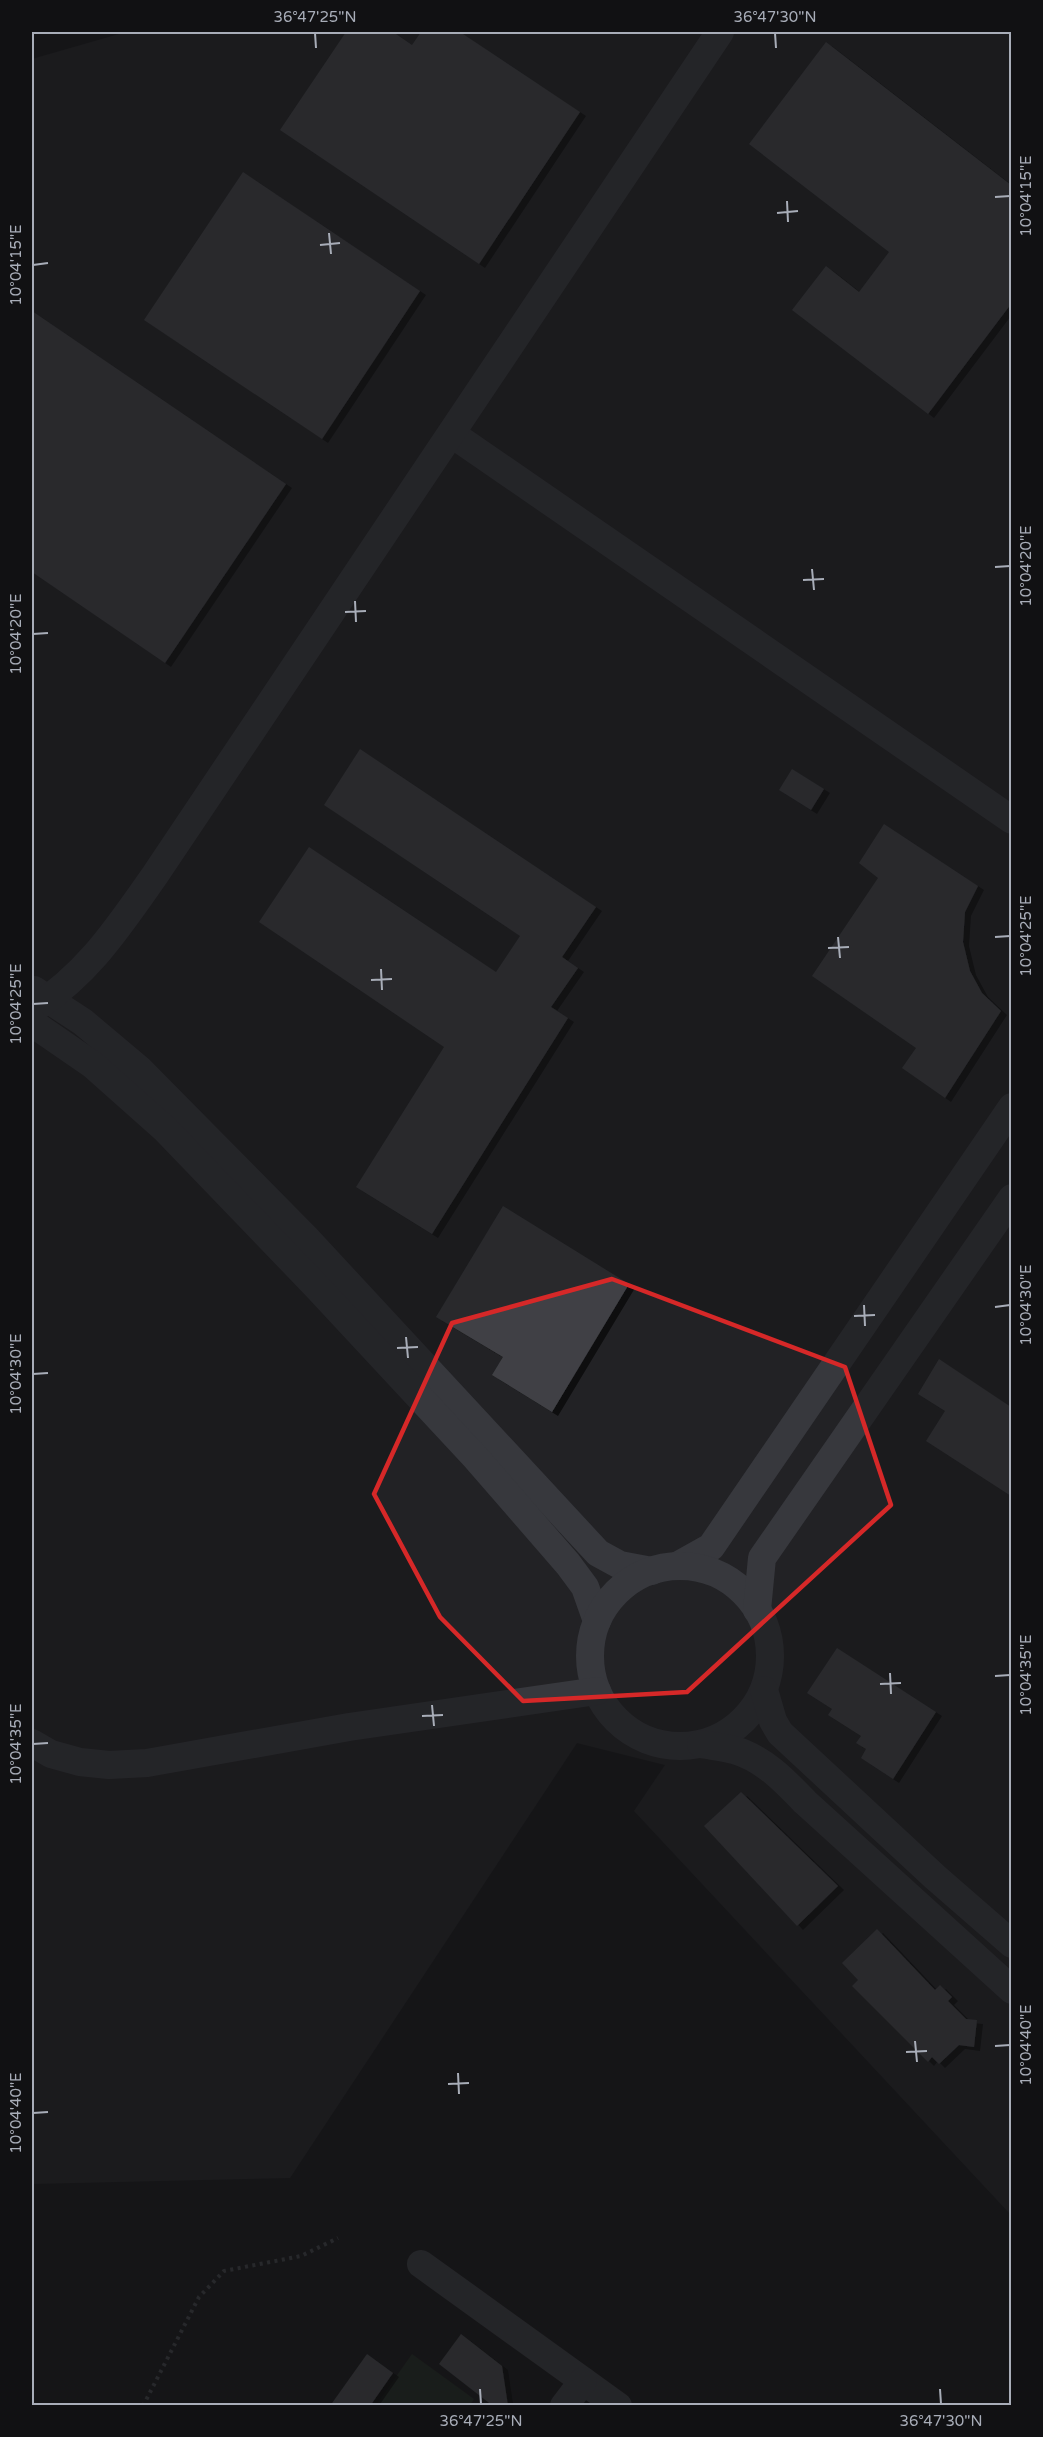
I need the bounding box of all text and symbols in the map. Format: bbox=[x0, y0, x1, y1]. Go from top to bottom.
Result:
text: 36°47'25"N bbox=[274, 8, 356, 26]
text: 36°47'30"N bbox=[734, 8, 816, 26]
text: 10°04'15"E bbox=[1017, 155, 1035, 237]
text: 10°04'15"E bbox=[7, 224, 25, 306]
text: 10°04'20"E bbox=[1017, 525, 1035, 607]
text: 10°04'20"E bbox=[7, 593, 25, 675]
text: 10°04'25"E bbox=[1017, 895, 1035, 977]
text: 10°04'25"E bbox=[7, 963, 25, 1045]
text: 10°04'30"E bbox=[1017, 1264, 1035, 1346]
text: 10°04'30"E bbox=[7, 1333, 25, 1415]
text: 10°04'35"E bbox=[1017, 1634, 1035, 1716]
text: 10°04'35"E bbox=[7, 1703, 25, 1785]
text: 10°04'40"E bbox=[1017, 2004, 1035, 2086]
text: 10°04'40"E bbox=[7, 2072, 25, 2154]
text: 36°47'25"N bbox=[440, 2412, 522, 2430]
text: 36°47'30"N bbox=[900, 2412, 982, 2430]

